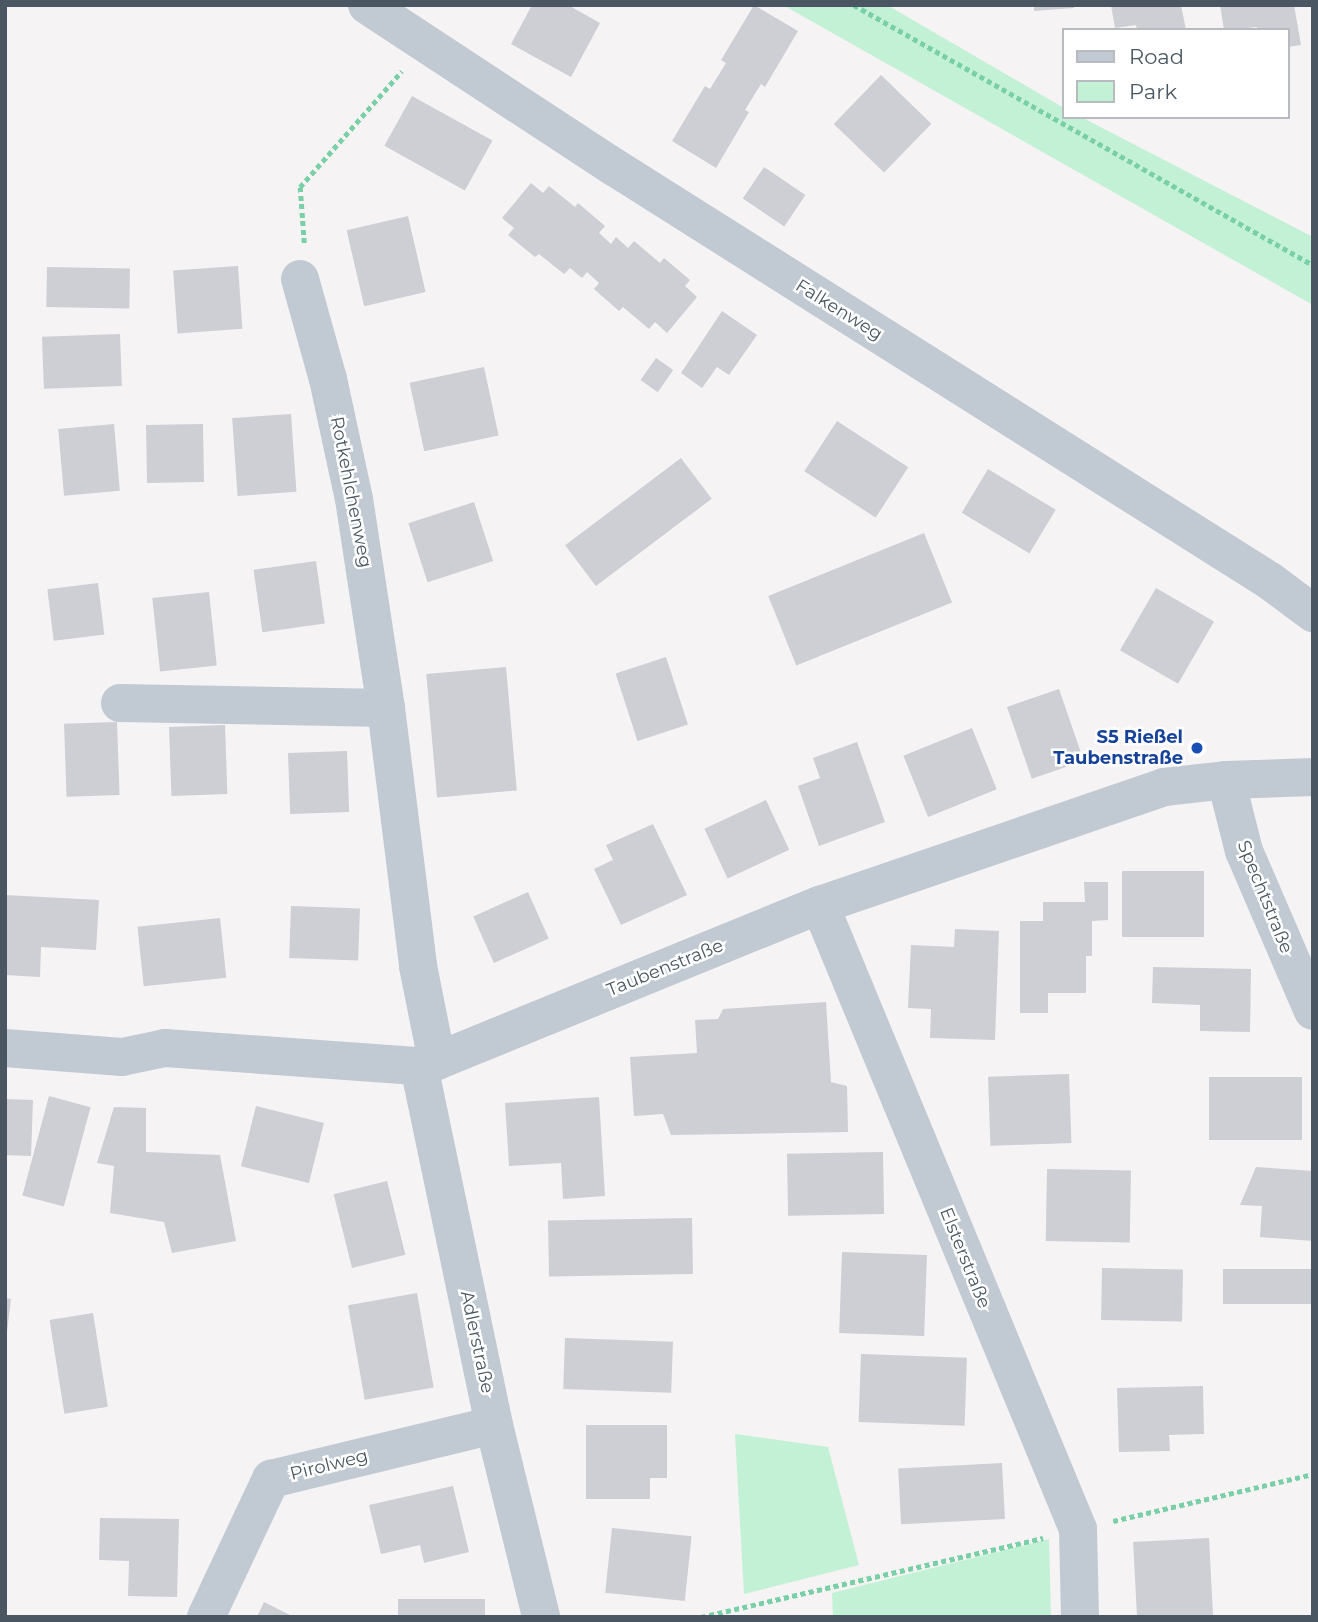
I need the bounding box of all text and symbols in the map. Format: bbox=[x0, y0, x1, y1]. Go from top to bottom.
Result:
legend bbox=[1062, 28, 1290, 119]
text: Road bbox=[1129, 44, 1184, 69]
text: Park bbox=[1129, 79, 1177, 104]
street label: Falkenweg bbox=[792, 275, 886, 345]
street label: Rotkehlchenweg bbox=[326, 415, 376, 569]
place label: S5 Rießel Taubenstraße bbox=[1053, 727, 1183, 770]
marker: S5 Rießel Taubenstraße bbox=[1189, 740, 1205, 756]
street label: Spechtstraße bbox=[1233, 837, 1297, 957]
street label: Taubenstraße bbox=[604, 935, 726, 1001]
street label: Elsterstraße bbox=[935, 1204, 995, 1312]
street label: Adlerstraße bbox=[456, 1289, 498, 1395]
street label: Pirolweg bbox=[288, 1445, 370, 1485]

